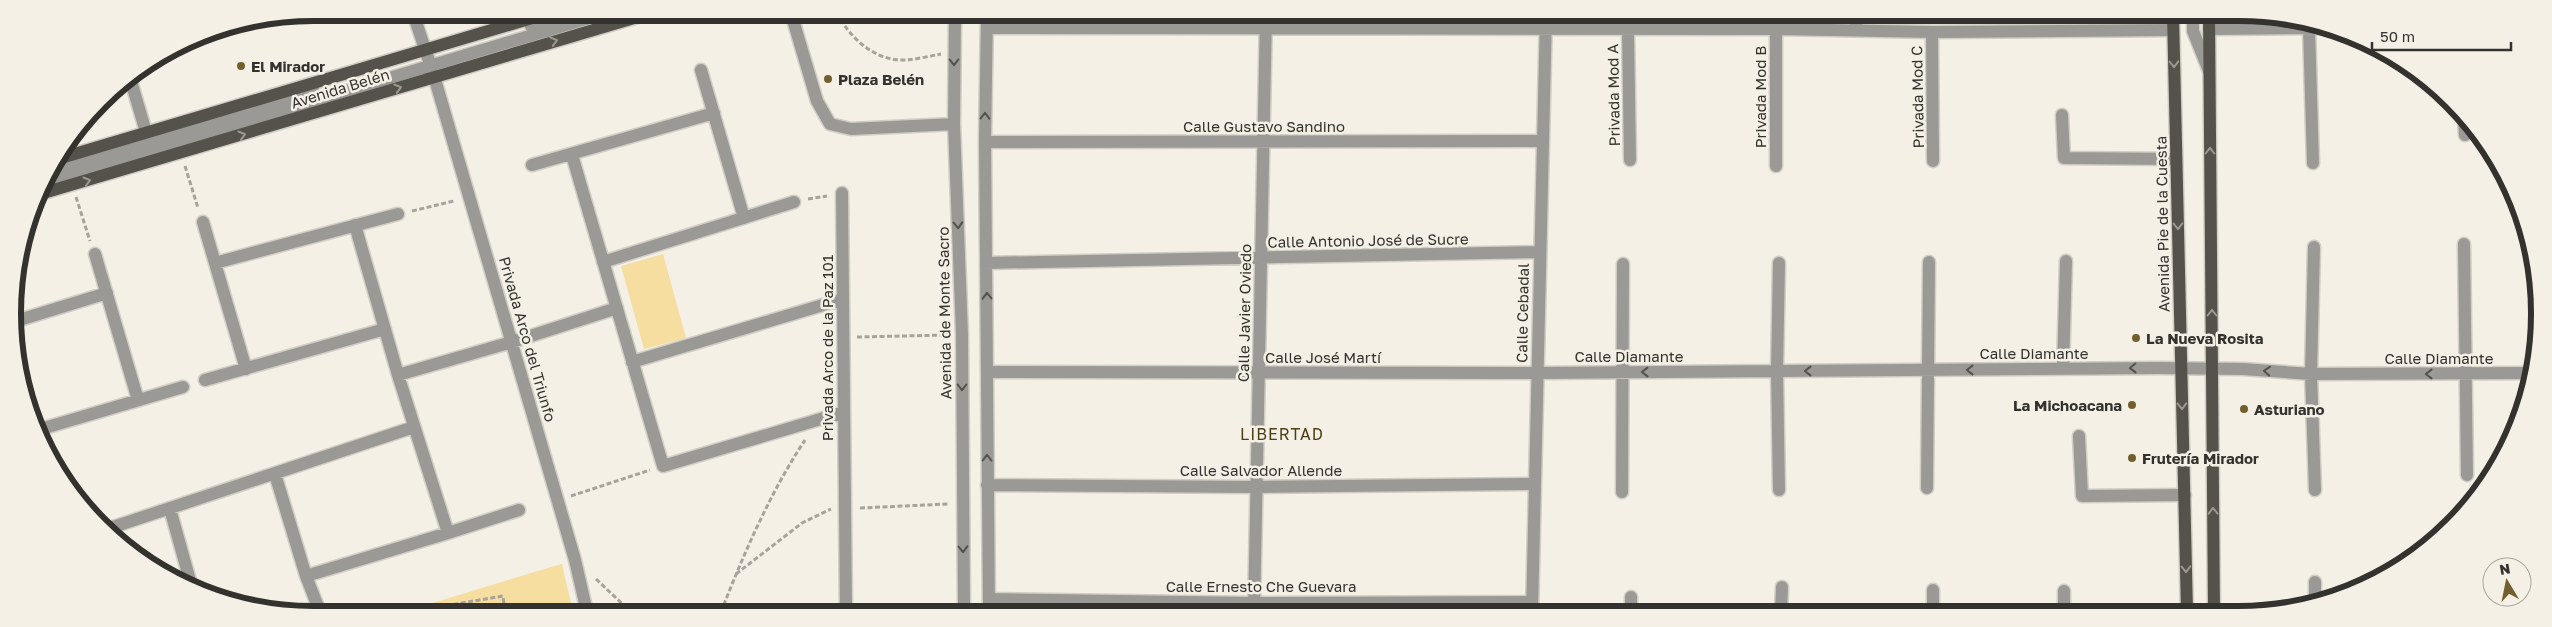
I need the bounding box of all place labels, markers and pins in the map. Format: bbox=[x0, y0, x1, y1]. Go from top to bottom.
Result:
place label: El Mirador bbox=[251, 57, 325, 75]
marker: El Mirador bbox=[235, 60, 247, 72]
place label: Plaza Belén bbox=[838, 70, 924, 88]
marker: Plaza Belén bbox=[822, 73, 834, 85]
place label: La Nueva Rosita bbox=[2146, 329, 2264, 347]
marker: La Nueva Rosita bbox=[2130, 332, 2142, 344]
place label: La Michoacana bbox=[2013, 396, 2122, 414]
marker: La Michoacana bbox=[2126, 399, 2138, 411]
place label: Asturiano bbox=[2254, 400, 2325, 418]
marker: Asturiano bbox=[2238, 403, 2250, 415]
place label: Frutería Mirador bbox=[2142, 449, 2259, 467]
marker: Frutería Mirador bbox=[2126, 452, 2138, 464]

